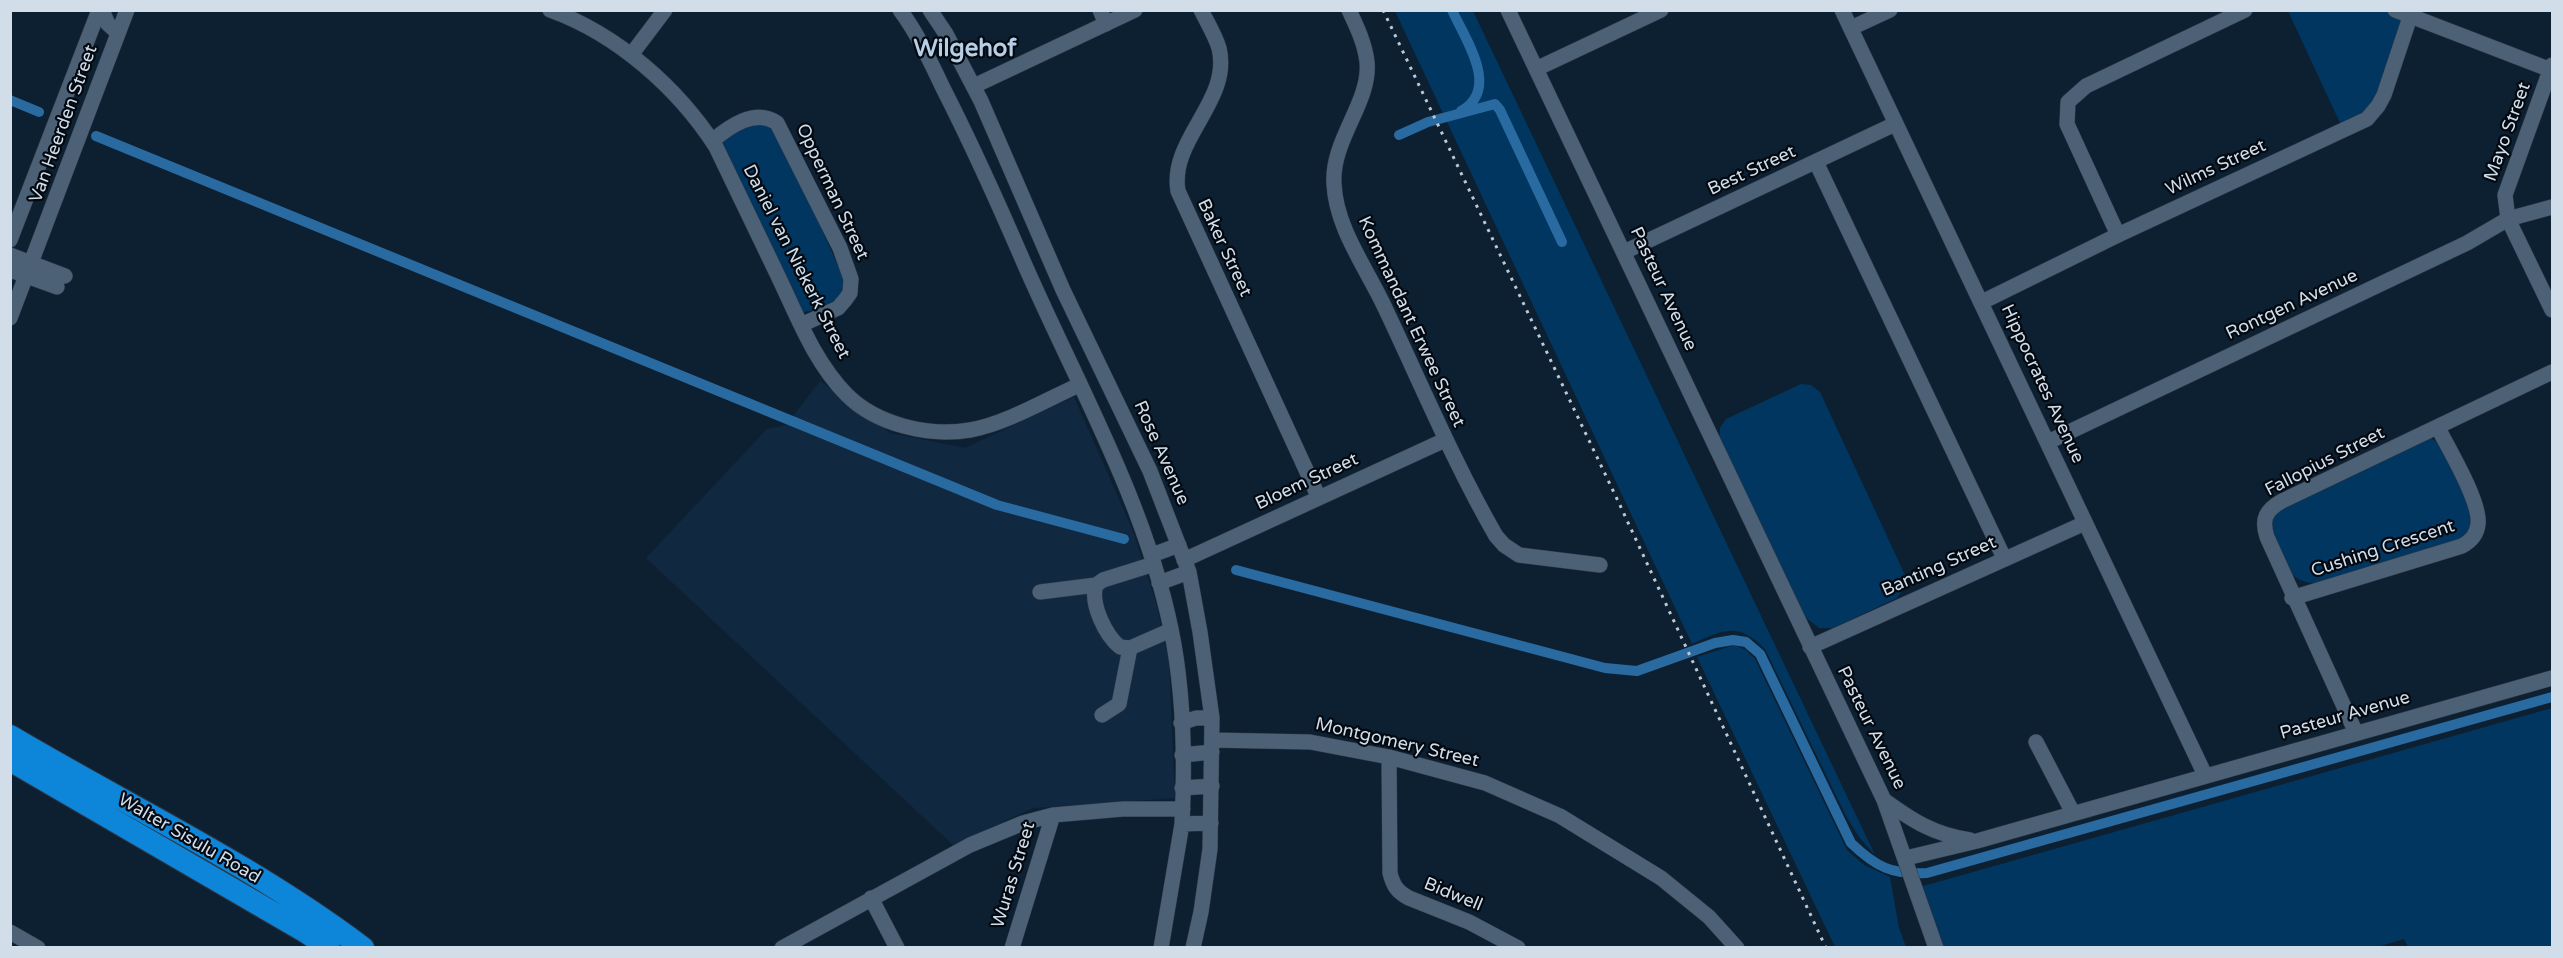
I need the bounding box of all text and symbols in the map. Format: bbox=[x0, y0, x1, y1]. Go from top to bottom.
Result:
district label: Wilgehof bbox=[914, 36, 1016, 64]
street label: Van Heerden Street bbox=[25, 42, 103, 206]
street label: Mayo Street bbox=[2480, 79, 2536, 185]
street label: Opperman Street bbox=[791, 120, 873, 264]
street label: Wilms Street bbox=[2162, 135, 2270, 201]
street label: Best Street bbox=[1705, 141, 1799, 201]
street label: Daniel van Niekerk Street bbox=[738, 161, 854, 363]
street label: Baker Street bbox=[1192, 196, 1256, 300]
street label: Kommandant Erwee Street bbox=[1353, 213, 1469, 431]
street label: Pasteur Avenue bbox=[1625, 224, 1701, 354]
street label: Rontgen Avenue bbox=[2223, 265, 2361, 345]
street label: Hippocrates Avenue bbox=[1996, 301, 2088, 467]
street label: Rose Avenue bbox=[1128, 398, 1194, 508]
street label: Fallopius Street bbox=[2262, 423, 2388, 501]
street label: Bloem Street bbox=[1252, 449, 1362, 515]
street label: Cushing Crescent bbox=[2309, 516, 2457, 582]
street label: Banting Street bbox=[1878, 532, 2000, 602]
street label: Pasteur Avenue bbox=[1832, 663, 1910, 793]
street label: Pasteur Avenue bbox=[2278, 687, 2412, 745]
street label: Montgomery Street bbox=[1313, 714, 1481, 772]
street label: Walter Sisulu Road bbox=[114, 789, 264, 889]
street label: Wuras Street bbox=[988, 819, 1040, 931]
street label: Bidwell bbox=[1420, 873, 1486, 917]

